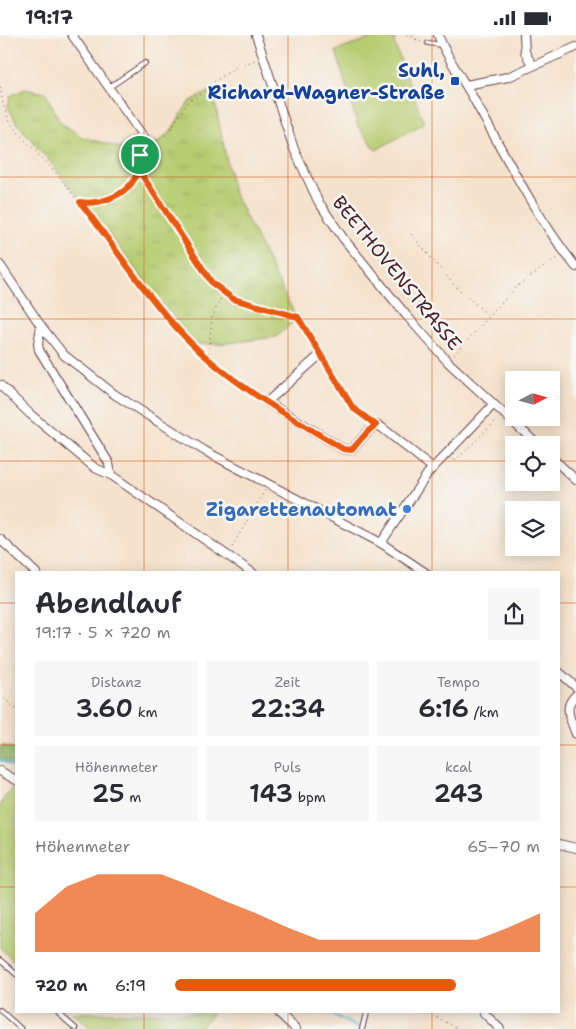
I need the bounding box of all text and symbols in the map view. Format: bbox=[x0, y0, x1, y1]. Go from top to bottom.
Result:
text: 19:17 bbox=[25, 5, 73, 30]
place label: Suhl, Richard-Wagner-Straße bbox=[208, 58, 445, 105]
marker: Suhl, Richard-Wagner-Straße bbox=[449, 75, 461, 87]
pin bbox=[119, 134, 161, 176]
icon: arrive bbox=[126, 141, 154, 169]
street label: BEETHOVENSTRASSE bbox=[327, 190, 467, 356]
north arrow bbox=[505, 371, 560, 426]
map controls bbox=[505, 371, 560, 556]
button: locate bbox=[505, 436, 560, 491]
place label: Zigarettenautomat bbox=[206, 497, 397, 522]
button: layers bbox=[505, 501, 560, 556]
marker: Zigarettenautomat bbox=[401, 503, 413, 515]
text: Abendlauf bbox=[35, 584, 182, 622]
button: share bbox=[488, 588, 540, 640]
text: 19:17 · 5 × 720 m bbox=[35, 622, 171, 643]
text: Distanz bbox=[91, 673, 142, 691]
text: Zeit bbox=[275, 673, 300, 691]
text: Tempo bbox=[437, 673, 480, 691]
text: 3.60 bbox=[75, 691, 133, 725]
text: 22:34 bbox=[250, 691, 325, 725]
text: 6:16 bbox=[418, 691, 469, 725]
text: km bbox=[133, 703, 158, 721]
text: /km bbox=[469, 703, 499, 721]
text: Höhenmeter bbox=[75, 758, 158, 776]
text: Puls bbox=[274, 758, 301, 776]
text: kcal bbox=[445, 758, 472, 776]
text: 25 bbox=[92, 776, 124, 810]
text: 143 bbox=[249, 776, 293, 810]
text: 243 bbox=[434, 776, 483, 810]
text: m bbox=[124, 788, 141, 806]
text: bpm bbox=[293, 788, 326, 806]
text: Höhenmeter bbox=[35, 836, 130, 857]
text: 65–70 m bbox=[467, 836, 540, 857]
text: 720 m bbox=[35, 975, 88, 996]
text: 6:19 bbox=[115, 975, 146, 996]

